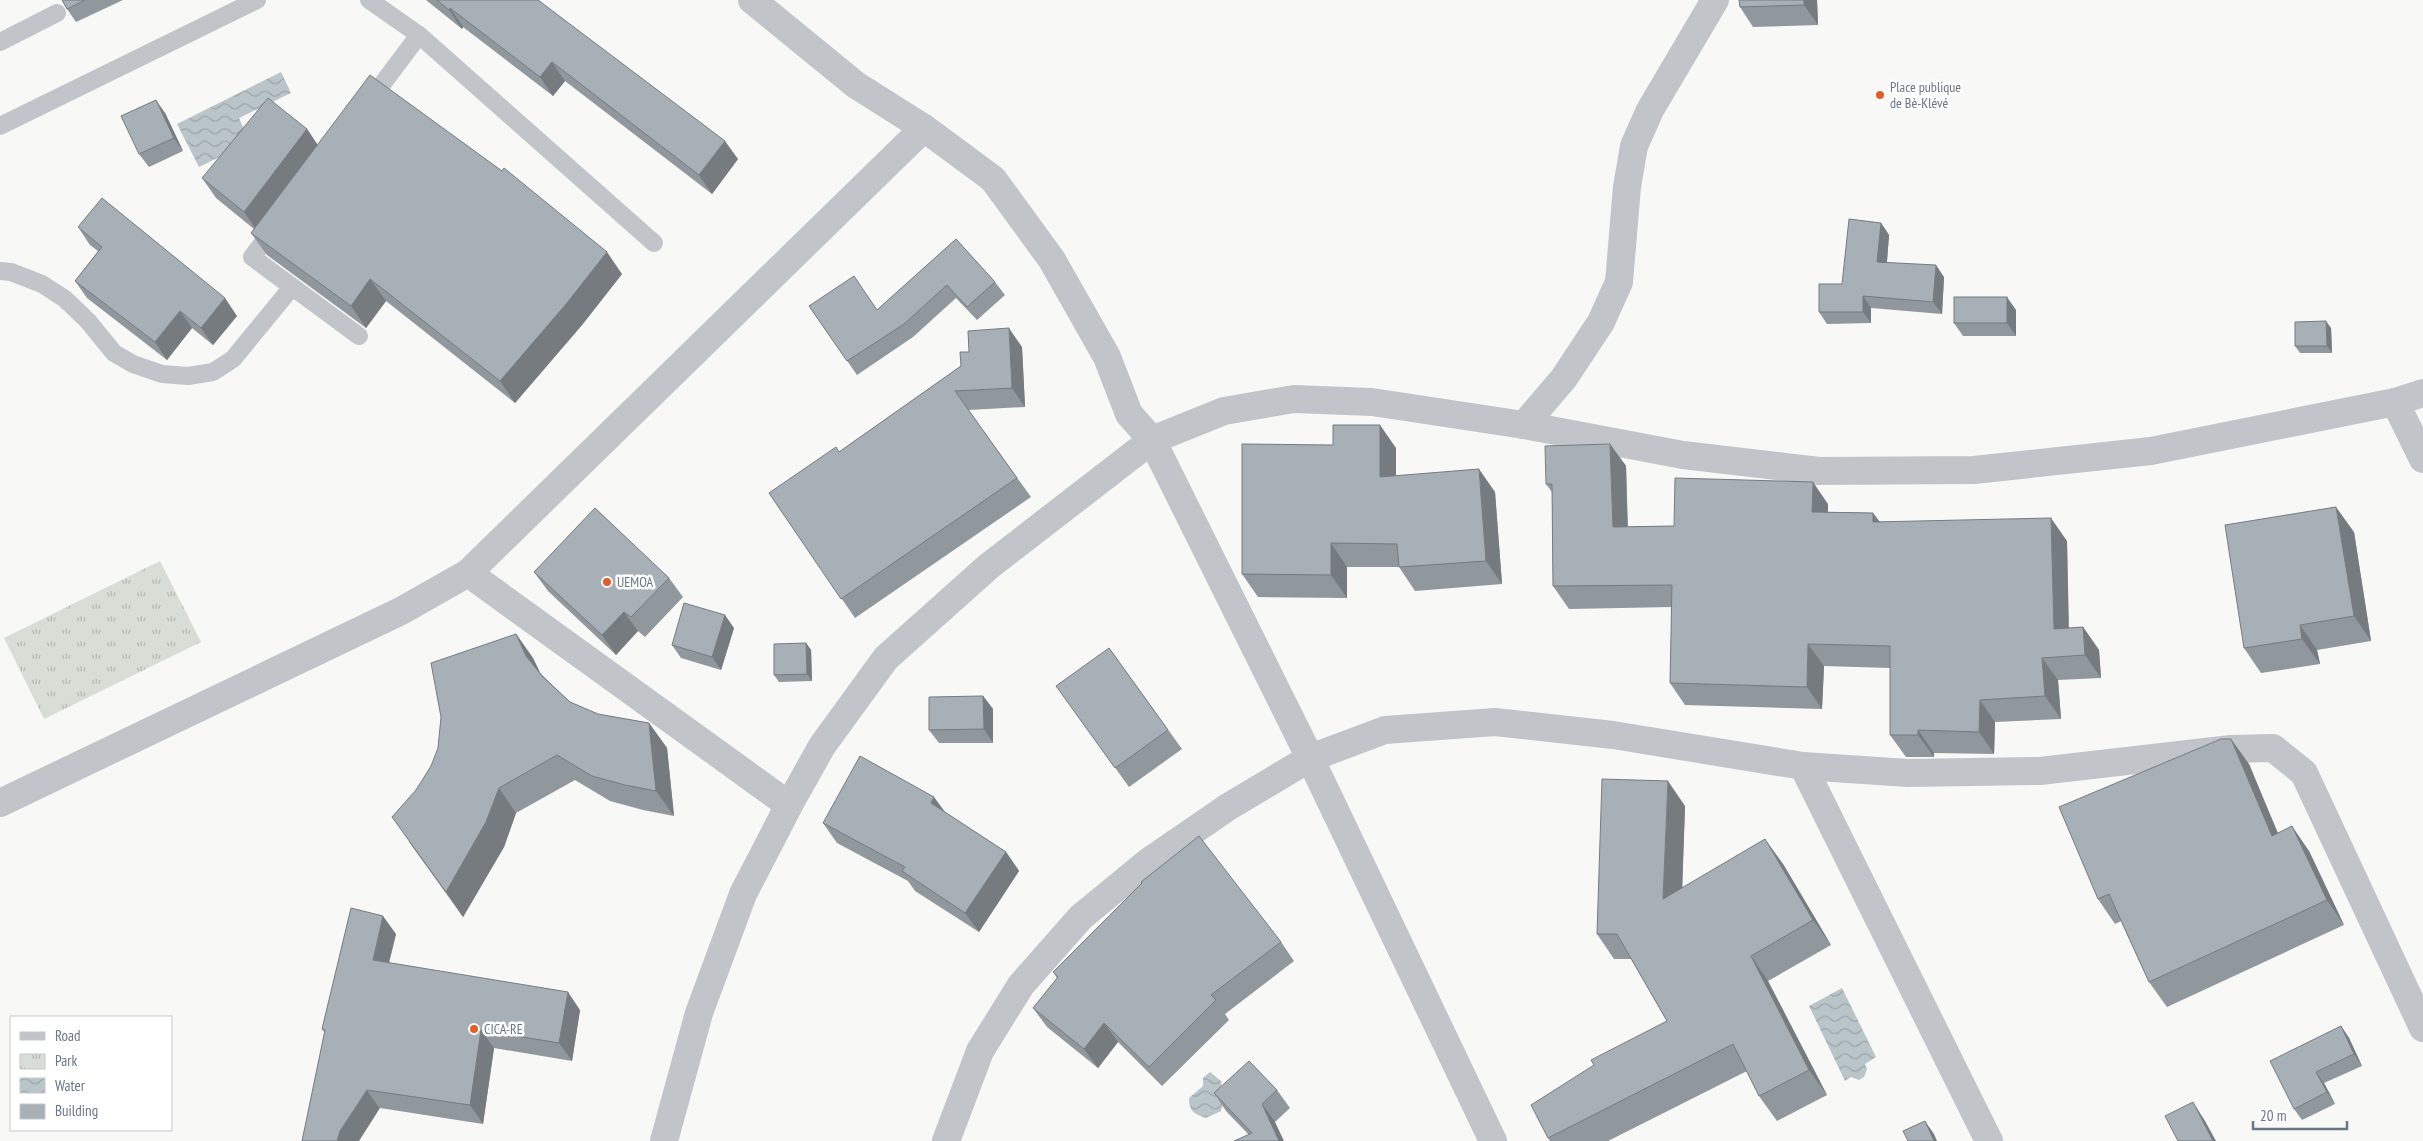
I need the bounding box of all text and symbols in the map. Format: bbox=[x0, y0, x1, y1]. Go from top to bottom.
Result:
place label: Place publique de Bè-Klévé bbox=[1890, 78, 1961, 112]
marker: Place publique de Bè-Klévé bbox=[1874, 89, 1886, 101]
place label: UEMOA bbox=[617, 573, 654, 591]
marker: UEMOA bbox=[601, 576, 613, 588]
legend bbox=[10, 1016, 172, 1131]
place label: CICA-RE bbox=[484, 1020, 523, 1038]
marker: CICA-RE bbox=[468, 1023, 480, 1035]
text: Road bbox=[55, 1026, 81, 1045]
text: Park bbox=[55, 1051, 77, 1070]
text: Water bbox=[55, 1076, 86, 1095]
scale bar bbox=[2253, 1098, 2347, 1130]
text: Building bbox=[55, 1101, 98, 1120]
text: 20 m bbox=[2260, 1106, 2286, 1125]

